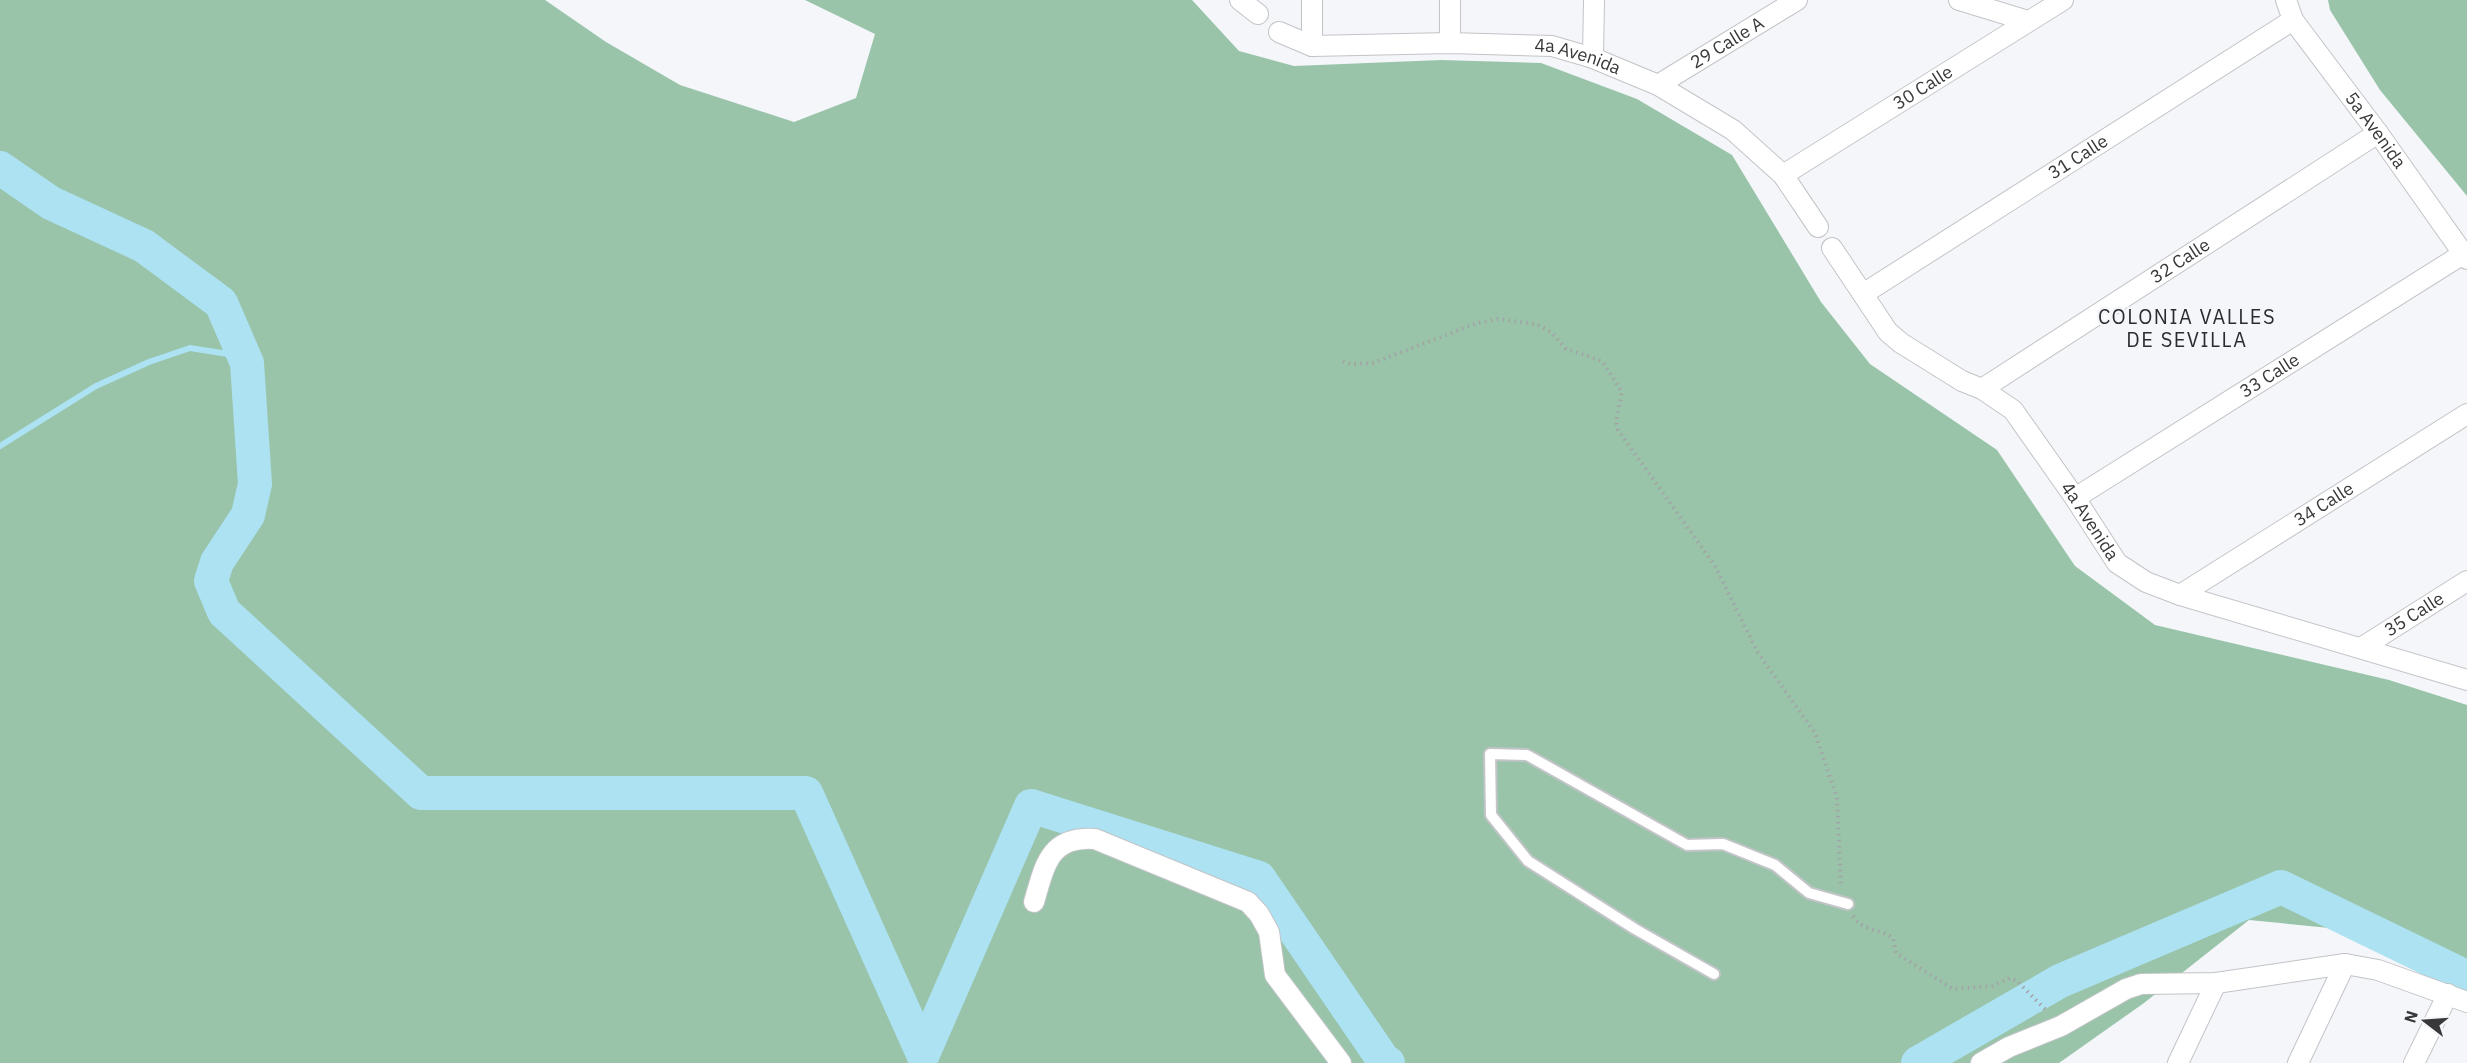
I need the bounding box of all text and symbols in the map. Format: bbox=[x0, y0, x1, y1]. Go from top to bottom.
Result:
street label: 29 Calle A bbox=[1686, 11, 1768, 74]
street label: 4a Avenida bbox=[1534, 33, 1625, 79]
street label: 30 Calle bbox=[1888, 60, 1957, 114]
street label: 5a Avenida bbox=[2340, 87, 2412, 173]
street label: 31 Calle bbox=[2044, 129, 2112, 184]
street label: 32 Calle bbox=[2146, 233, 2214, 288]
district label: COLONIA VALLES DE SEVILLA bbox=[2098, 303, 2276, 353]
street label: 33 Calle bbox=[2235, 348, 2304, 403]
street label: 34 Calle bbox=[2289, 476, 2358, 531]
street label: 4a Avenida bbox=[2056, 477, 2124, 565]
street label: 35 Calle bbox=[2380, 586, 2448, 641]
north arrow bbox=[2395, 991, 2455, 1051]
text: N bbox=[2399, 1008, 2422, 1025]

